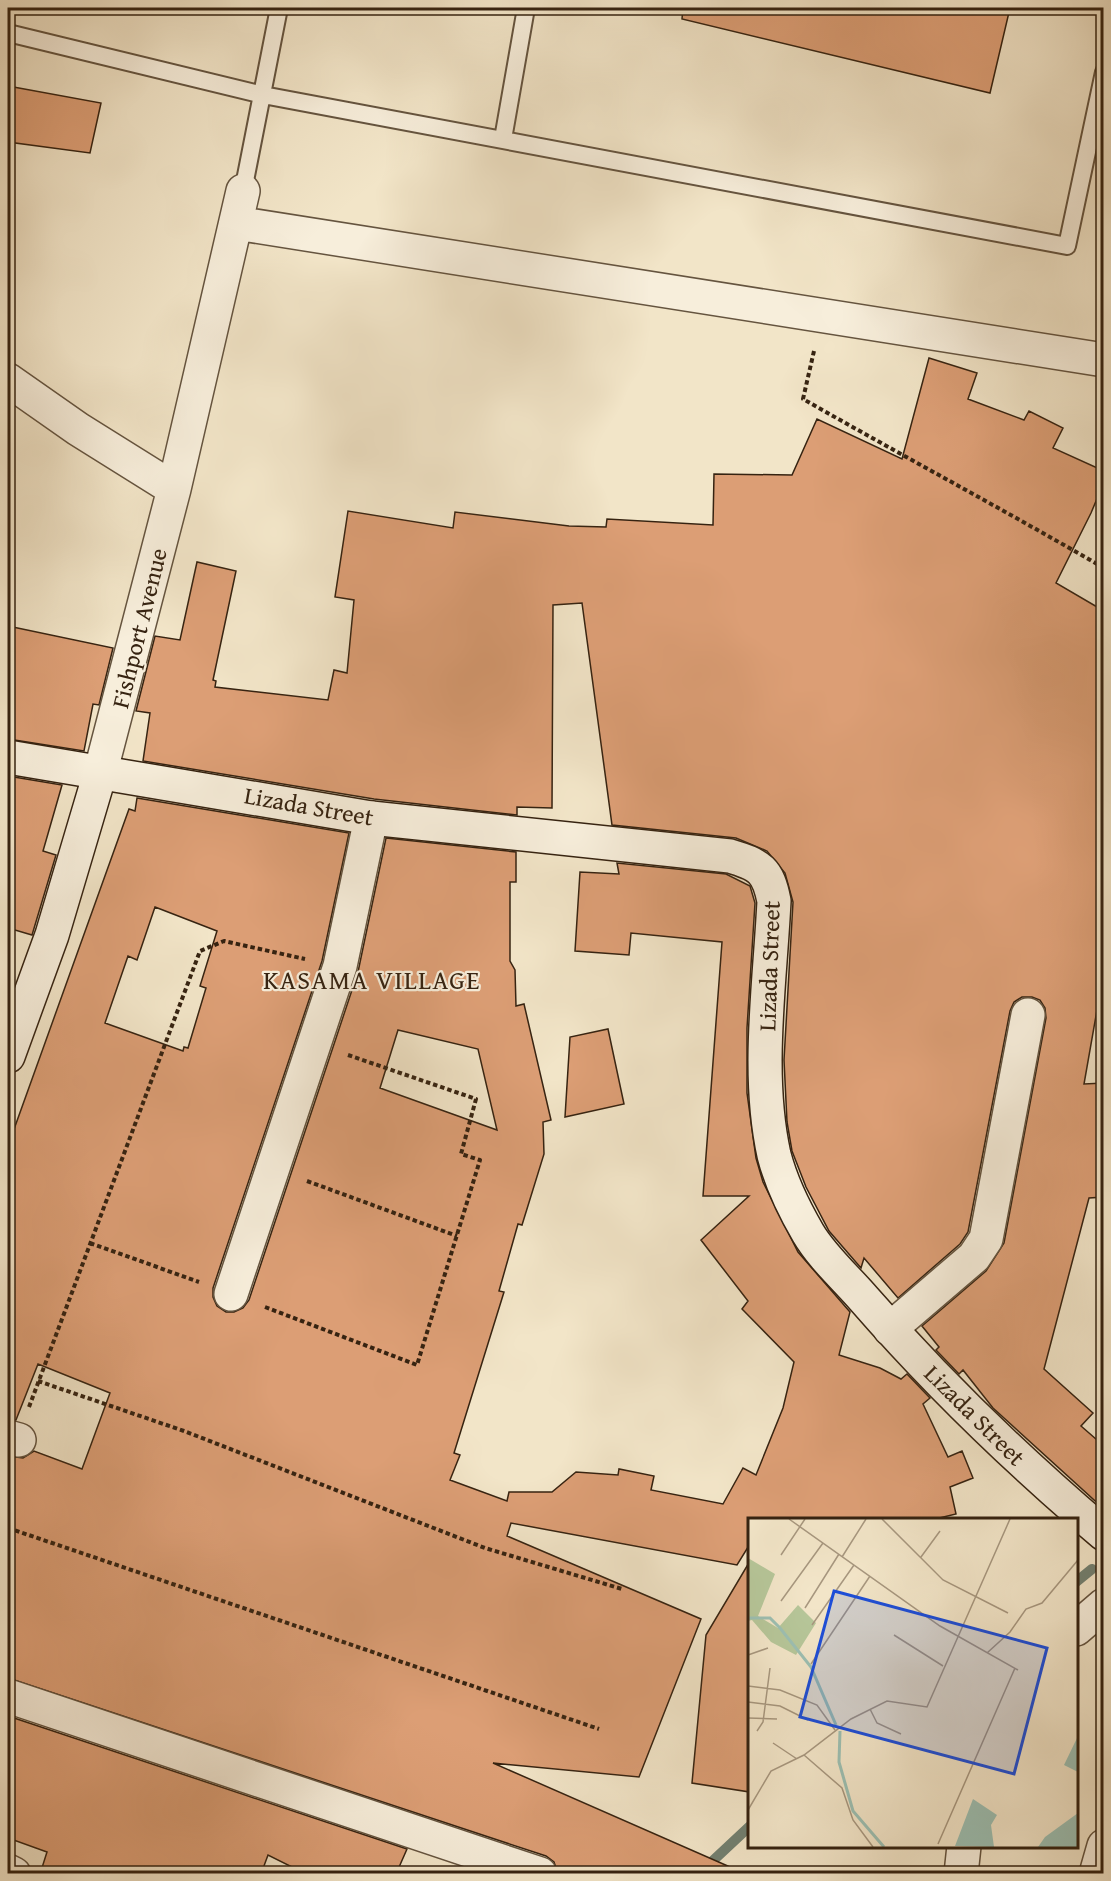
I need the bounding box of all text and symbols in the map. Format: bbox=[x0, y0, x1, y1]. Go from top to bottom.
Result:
street label: Fishport Avenue bbox=[102, 544, 176, 712]
street label: Lizada Street bbox=[242, 777, 377, 835]
street label: Lizada Street bbox=[749, 900, 789, 1032]
district label: KASAMA VILLAGE bbox=[263, 960, 481, 999]
street label: Lizada Street bbox=[917, 1357, 1034, 1474]
inset map bbox=[748, 1518, 1078, 1848]

